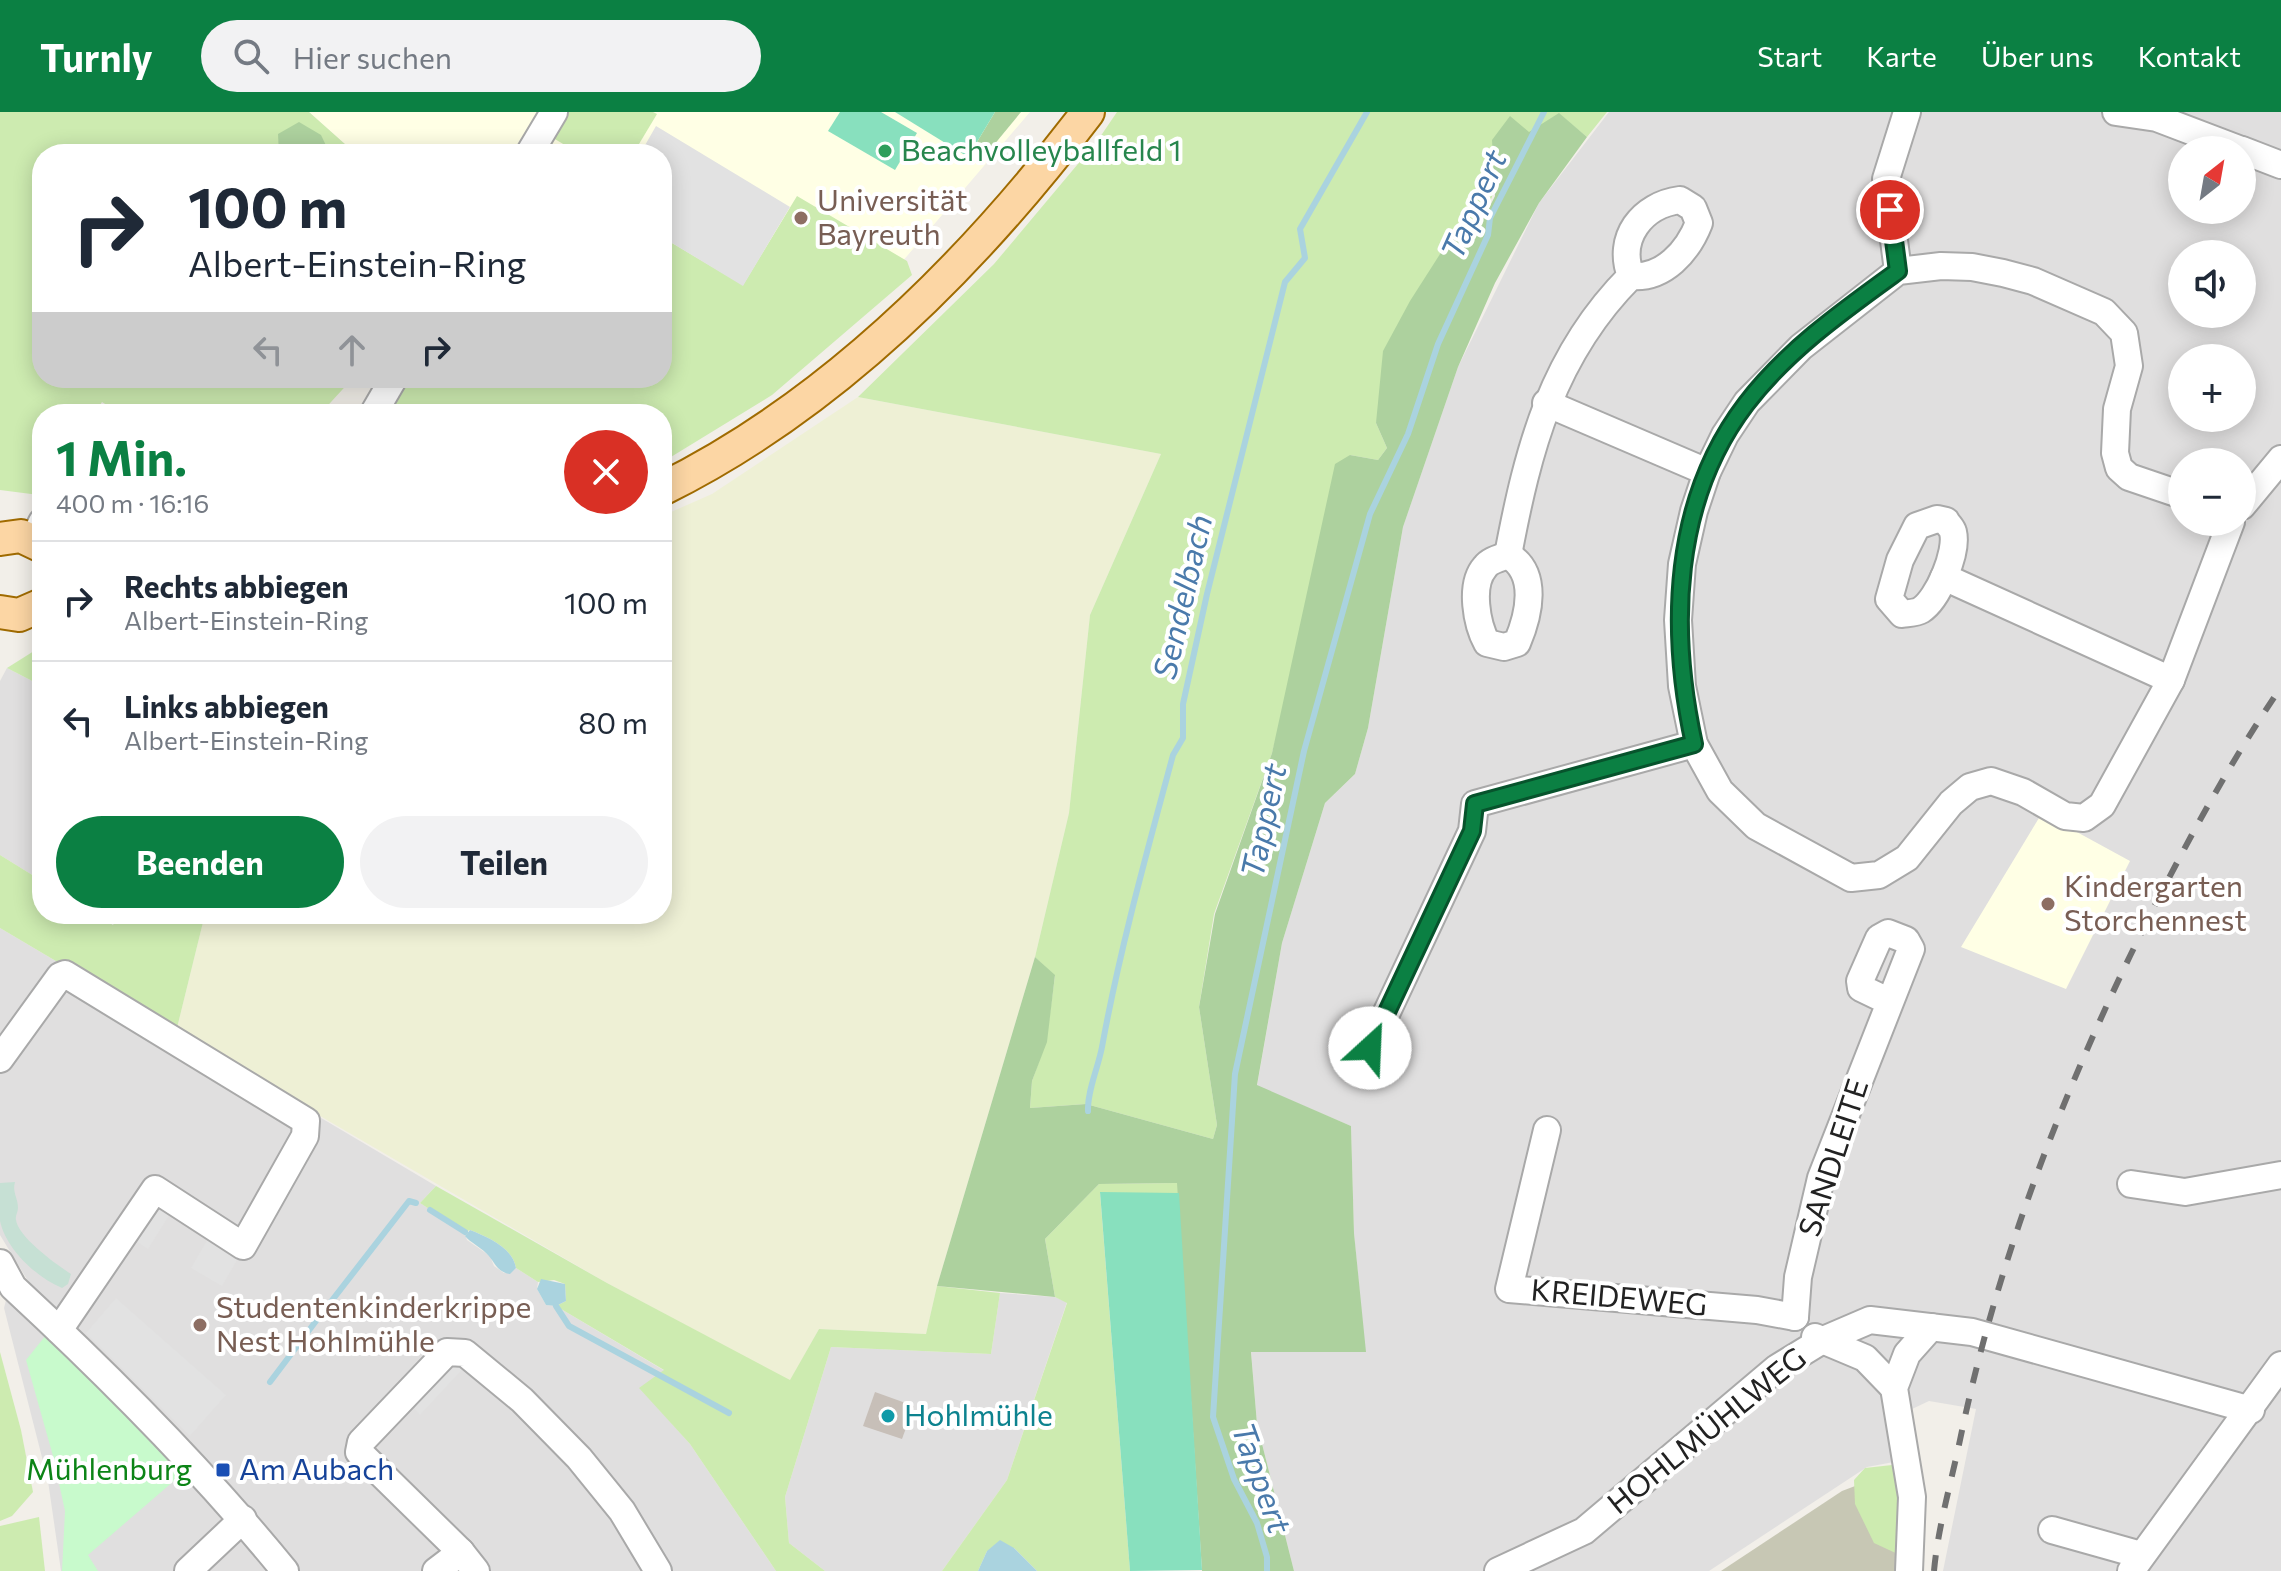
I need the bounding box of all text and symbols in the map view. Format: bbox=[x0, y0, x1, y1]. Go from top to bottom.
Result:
search box bbox=[201, 20, 761, 92]
text: Turnly bbox=[40, 33, 153, 80]
icon: search bbox=[229, 34, 273, 78]
text: Hier suchen bbox=[293, 38, 452, 75]
text: Start bbox=[1757, 39, 1822, 73]
text: Karte bbox=[1866, 39, 1937, 73]
text: Über uns bbox=[1981, 39, 2094, 73]
text: Kontakt bbox=[2138, 39, 2241, 73]
place label: Beachvolleyballfeld 1 bbox=[901, 130, 1182, 167]
north arrow bbox=[2168, 136, 2256, 224]
map controls bbox=[2168, 136, 2256, 536]
marker: Beachvolleyballfeld 1 bbox=[876, 142, 894, 160]
water label: Tappert bbox=[1430, 143, 1514, 265]
text: 100 m bbox=[188, 171, 347, 240]
icon: right bbox=[56, 176, 160, 280]
pin bbox=[1856, 176, 1924, 244]
place label: Universität Bayreuth bbox=[817, 180, 967, 251]
icon: arrive bbox=[1868, 188, 1912, 232]
marker: Universität Bayreuth bbox=[792, 209, 810, 227]
text: Albert-Einstein-Ring bbox=[188, 240, 526, 284]
button: sound bbox=[2168, 240, 2256, 328]
icon: left bbox=[246, 328, 290, 372]
icon: ahead bbox=[330, 328, 374, 372]
icon: right bbox=[414, 328, 458, 372]
button: + bbox=[2168, 344, 2256, 432]
text: 1 Min. bbox=[56, 427, 187, 486]
button: close bbox=[564, 430, 648, 514]
button: − bbox=[2168, 448, 2256, 536]
text: 400 m · 16:16 bbox=[56, 487, 209, 518]
water label: Sendelbach bbox=[1143, 511, 1219, 683]
text: Rechts abbiegen bbox=[124, 567, 349, 604]
icon: right bbox=[56, 579, 100, 623]
text: 100 m bbox=[564, 583, 648, 620]
text: Albert-Einstein-Ring bbox=[124, 604, 368, 635]
text: Links abbiegen bbox=[124, 687, 329, 724]
icon: left bbox=[56, 699, 100, 743]
text: 80 m bbox=[578, 703, 648, 740]
text: Albert-Einstein-Ring bbox=[124, 724, 368, 755]
water label: Tappert bbox=[1231, 759, 1294, 881]
button: Beenden bbox=[56, 816, 344, 908]
button: Teilen bbox=[360, 816, 648, 908]
place label: Kindergarten Storchennest bbox=[2064, 866, 2247, 937]
marker: Kindergarten Storchennest bbox=[2039, 895, 2057, 913]
position arrow bbox=[1328, 1006, 1412, 1090]
street label: SANDLEITE bbox=[1789, 1074, 1874, 1241]
street label: KREIDEWEG bbox=[1530, 1269, 1709, 1322]
place label: Studentenkinderkrippe Nest Hohlmühle bbox=[216, 1287, 531, 1358]
marker: Studentenkinderkrippe Nest Hohlmühle bbox=[191, 1316, 209, 1334]
street label: HOHLMÜHLWEG bbox=[1599, 1338, 1812, 1520]
place label: Hohlmühle bbox=[904, 1395, 1053, 1432]
marker: Hohlmühle bbox=[879, 1407, 897, 1425]
water label: Tappert bbox=[1224, 1416, 1302, 1539]
park label: Mühlenburg bbox=[26, 1449, 192, 1486]
place label: Am Aubach bbox=[239, 1449, 394, 1486]
marker: Am Aubach bbox=[214, 1461, 232, 1479]

